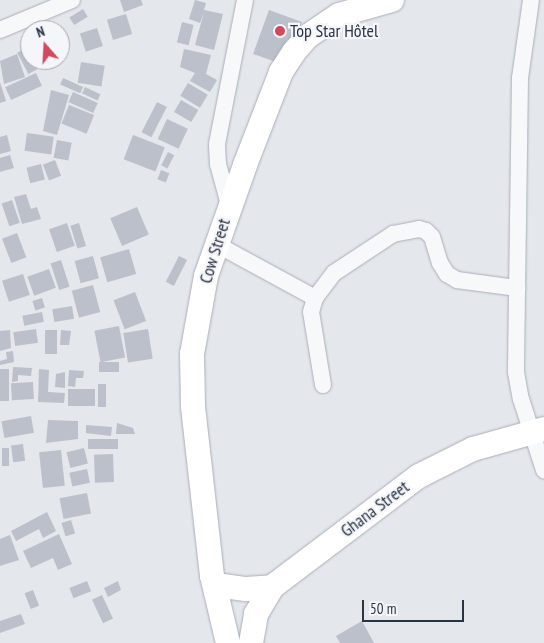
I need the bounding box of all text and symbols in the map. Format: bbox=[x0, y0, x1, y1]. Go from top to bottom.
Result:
north arrow bbox=[20, 20, 70, 70]
place label: Top Star Hôtel bbox=[290, 20, 378, 42]
text: N bbox=[34, 22, 47, 42]
marker: Top Star Hôtel bbox=[274, 25, 286, 37]
street label: Cow Street bbox=[195, 216, 235, 286]
street label: Ghana Street bbox=[336, 476, 414, 542]
scale bar bbox=[364, 590, 466, 622]
text: 50 m bbox=[370, 599, 396, 618]

